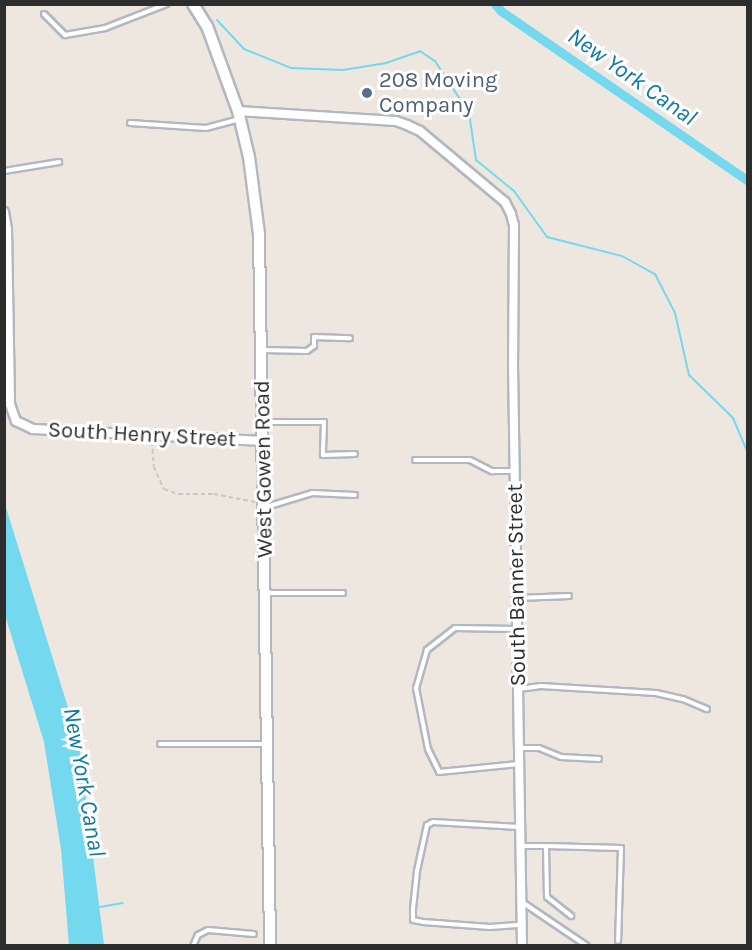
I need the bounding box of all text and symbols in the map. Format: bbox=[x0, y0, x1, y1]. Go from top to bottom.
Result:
water label: New York Canal bbox=[562, 22, 702, 132]
place label: 208 Moving Company bbox=[379, 67, 498, 118]
marker: 208 Moving Company bbox=[360, 86, 374, 100]
street label: West Gowen Road bbox=[249, 380, 279, 558]
street label: South Henry Street bbox=[47, 417, 237, 453]
street label: South Banner Street bbox=[502, 483, 532, 687]
water label: New York Canal bbox=[57, 705, 111, 859]

